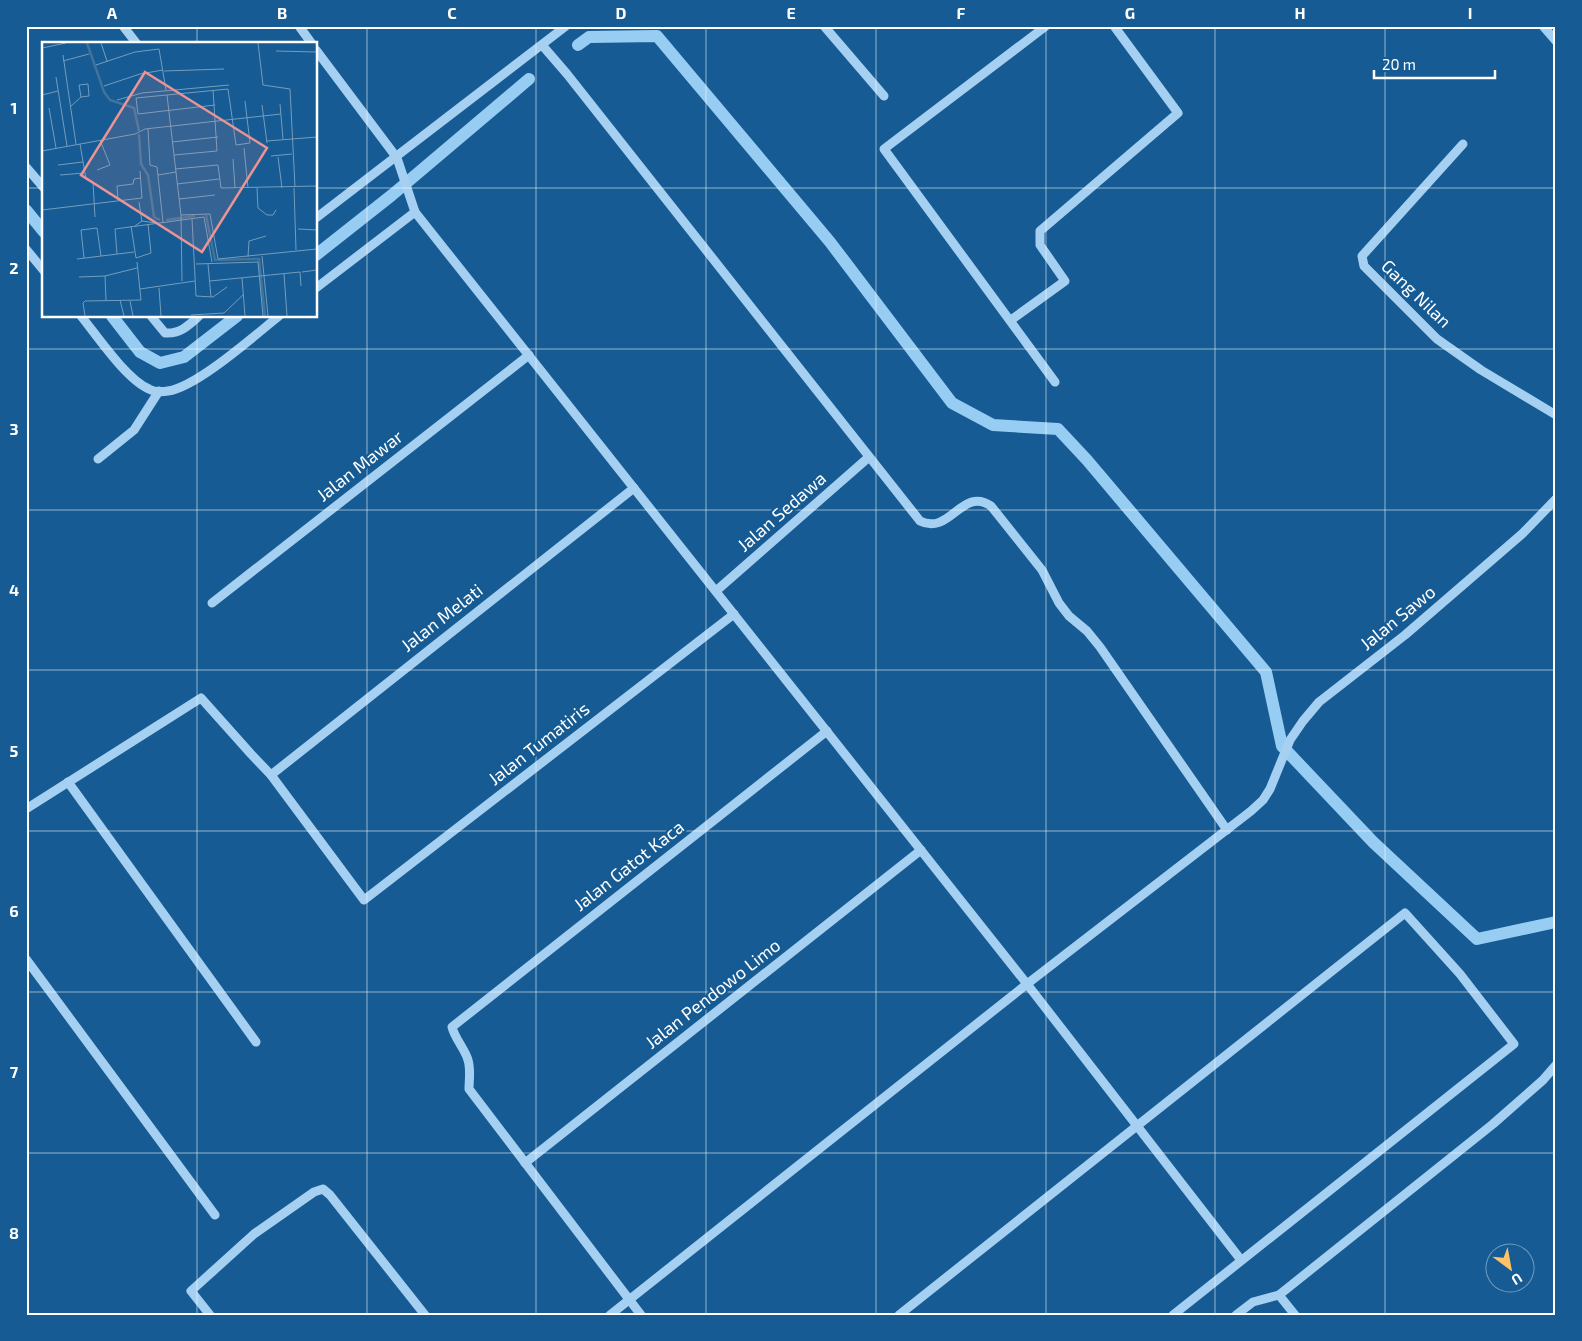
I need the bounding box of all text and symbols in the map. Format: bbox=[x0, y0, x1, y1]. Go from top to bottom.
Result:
text: A bbox=[107, 3, 118, 22]
text: B bbox=[277, 3, 287, 22]
text: C bbox=[447, 3, 457, 22]
text: D bbox=[616, 3, 627, 22]
text: E bbox=[786, 3, 796, 22]
text: F bbox=[957, 3, 966, 22]
text: G bbox=[1125, 3, 1135, 22]
text: H bbox=[1294, 3, 1306, 22]
text: I bbox=[1468, 3, 1472, 22]
inset map bbox=[42, 42, 318, 318]
scale bar bbox=[1374, 48, 1496, 80]
text: 20 m bbox=[1382, 55, 1416, 73]
text: 1 bbox=[11, 98, 17, 117]
street label: Gang Nilan bbox=[1377, 255, 1456, 332]
text: 2 bbox=[9, 258, 19, 277]
text: 3 bbox=[9, 419, 19, 438]
street label: Jalan Mawar bbox=[312, 425, 407, 506]
street label: Jalan Sedawa bbox=[732, 467, 830, 556]
street label: Jalan Melati bbox=[396, 578, 487, 656]
text: 4 bbox=[9, 580, 19, 599]
street label: Jalan Sawo bbox=[1355, 580, 1440, 654]
street label: Jalan Tumatiris bbox=[483, 697, 593, 789]
text: 5 bbox=[10, 741, 19, 760]
street label: Jalan Gatot Kaca bbox=[569, 815, 688, 915]
text: 6 bbox=[9, 901, 19, 920]
street label: Jalan Pendowo Limo bbox=[640, 934, 784, 1053]
text: 7 bbox=[10, 1062, 19, 1081]
text: 8 bbox=[9, 1223, 19, 1242]
north arrow bbox=[1484, 1244, 1534, 1294]
text: U bbox=[1509, 1270, 1526, 1289]

